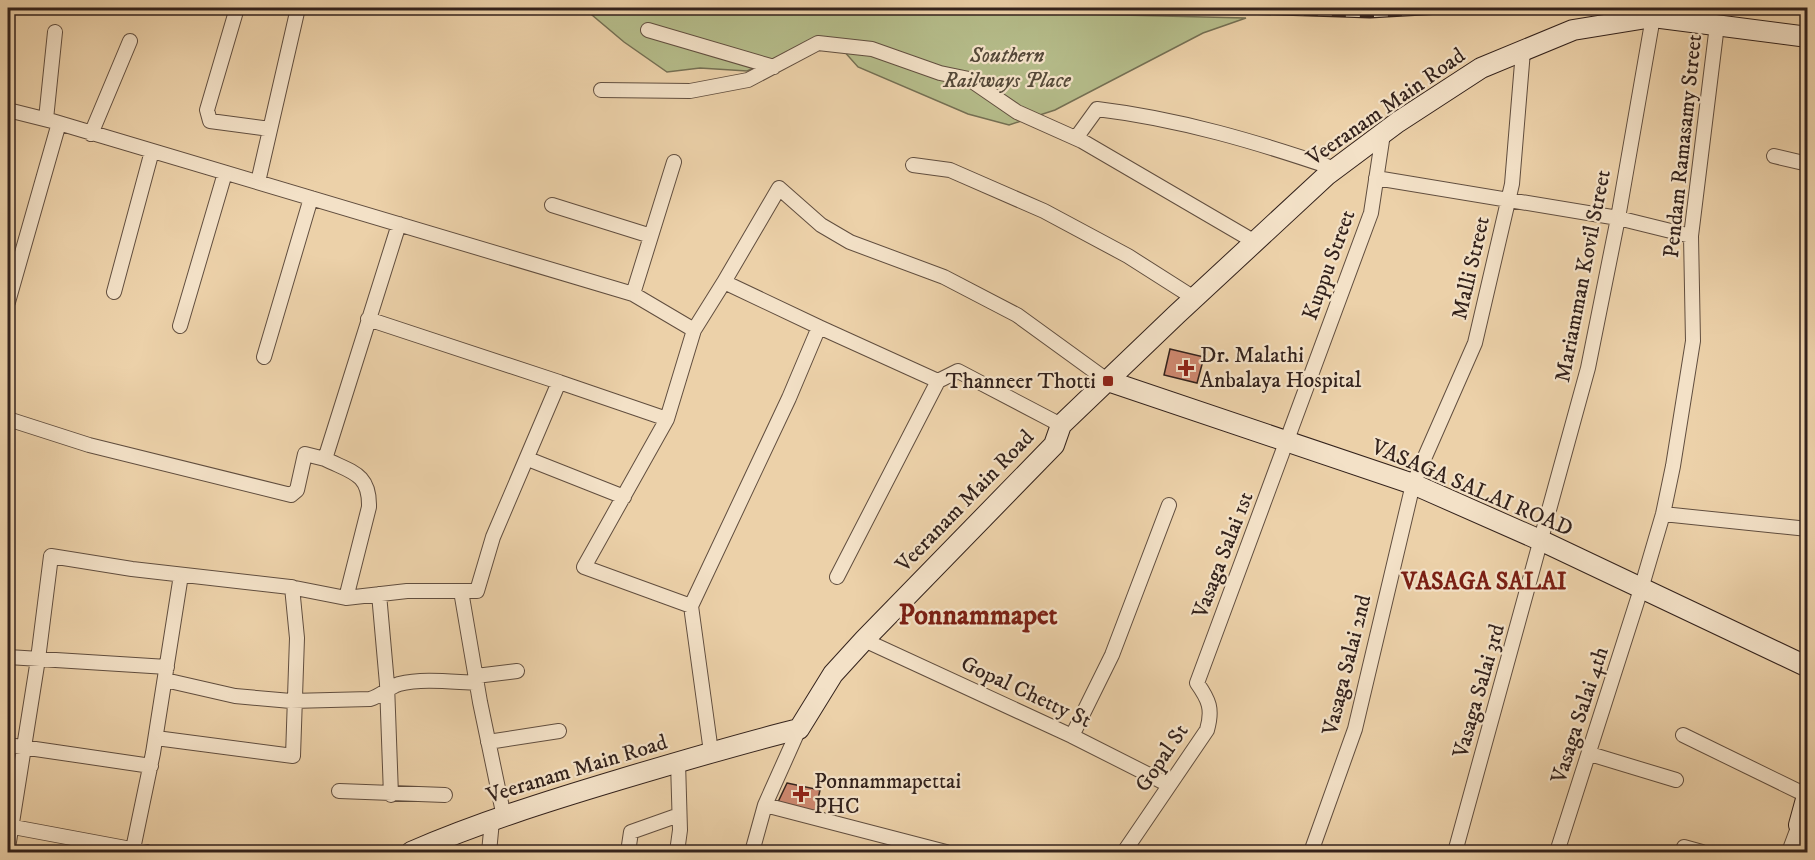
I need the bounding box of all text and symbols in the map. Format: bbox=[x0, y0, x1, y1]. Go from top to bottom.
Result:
street label: Pendam Ramasamy Street bbox=[1658, 33, 1708, 259]
park label: Southern Railways Place bbox=[942, 42, 1071, 94]
street label: Veeranam Main Road bbox=[1301, 42, 1471, 172]
street label: Mariamman Kovil Street bbox=[1549, 167, 1617, 385]
street label: Kuppu Street bbox=[1297, 206, 1361, 324]
street label: Malli Street bbox=[1446, 214, 1496, 322]
place label: Dr. Malathi Anbalaya Hospital bbox=[1200, 342, 1362, 394]
marker: Dr. Malathi Anbalaya Hospital bbox=[1177, 359, 1195, 377]
place label: Thanneer Thotti bbox=[946, 368, 1096, 395]
marker: Thanneer Thotti bbox=[1101, 374, 1115, 388]
street label: Veeranam Main Road bbox=[889, 424, 1040, 579]
street label: VASAGA SALAI ROAD bbox=[1366, 433, 1577, 543]
street label: Vasaga Salai 1st bbox=[1186, 488, 1259, 623]
district label: VASAGA SALAI bbox=[1400, 567, 1567, 597]
street label: Vasaga Salai 2nd bbox=[1316, 592, 1377, 739]
district label: Ponnammapet bbox=[898, 598, 1058, 633]
street label: Vasaga Salai 3rd bbox=[1447, 621, 1511, 762]
street label: Vasaga Salai 4th bbox=[1545, 643, 1615, 788]
street label: Gopal Chetty St bbox=[956, 650, 1096, 734]
street label: Gopal St bbox=[1129, 719, 1195, 797]
street label: Veeranam Main Road bbox=[482, 729, 671, 810]
place label: Ponnammapettai PHC bbox=[814, 768, 961, 820]
marker: Ponnammapettai PHC bbox=[792, 785, 810, 803]

